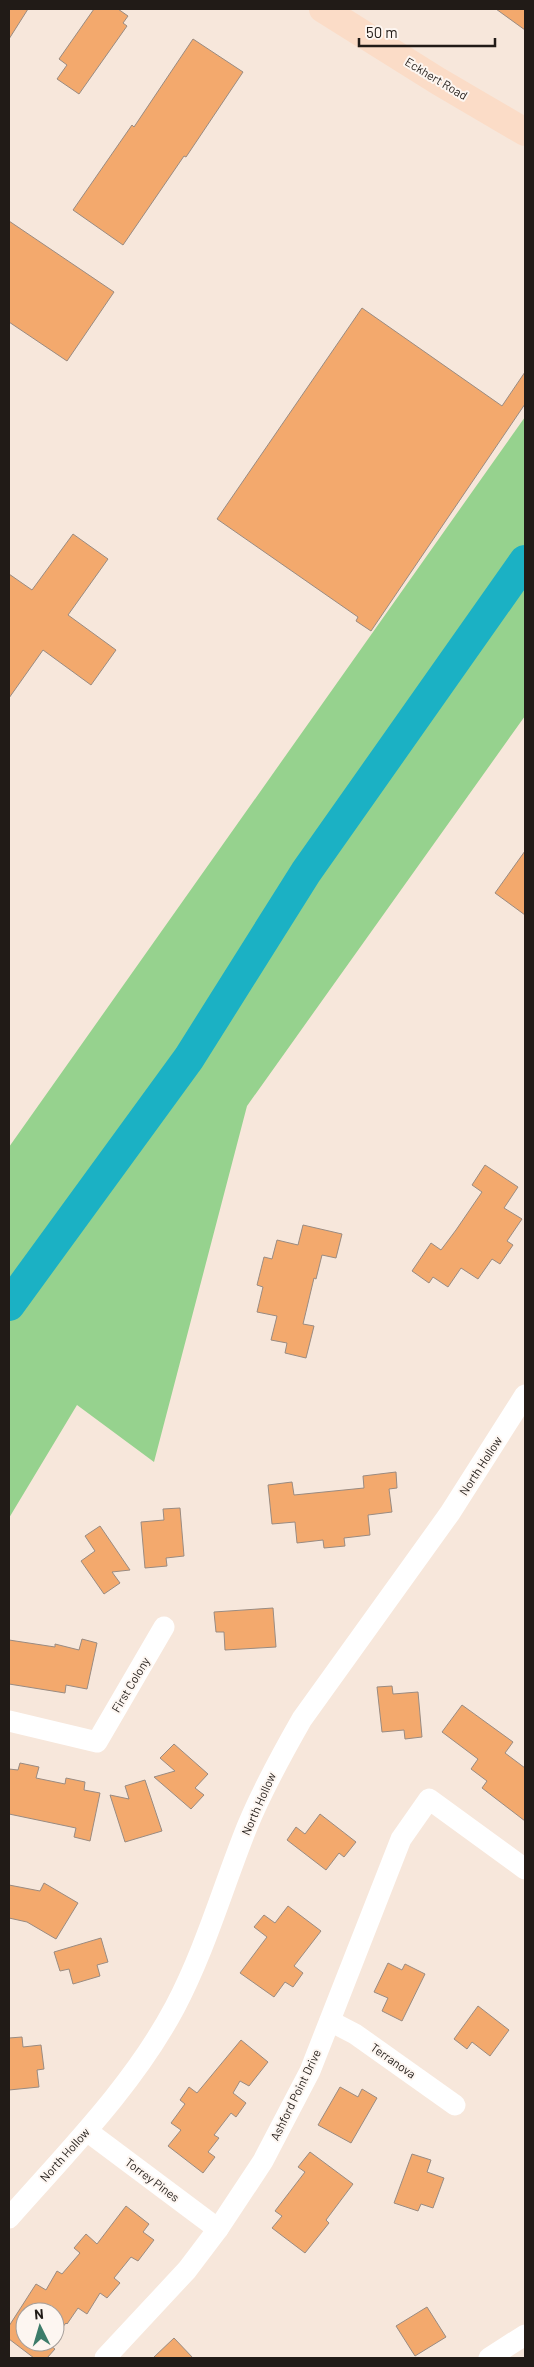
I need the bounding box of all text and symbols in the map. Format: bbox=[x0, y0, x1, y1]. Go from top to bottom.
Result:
scale bar bbox=[359, 15, 495, 47]
text: 50 m bbox=[366, 23, 398, 41]
street label: Eckhert Road bbox=[403, 54, 470, 102]
street label: North Hollow bbox=[456, 1433, 505, 1497]
street label: First Colony bbox=[108, 1654, 152, 1715]
street label: North Hollow bbox=[238, 1770, 278, 1837]
street label: Terranova bbox=[368, 2040, 419, 2081]
street label: Ashford Point Drive bbox=[267, 2047, 323, 2142]
street label: North Hollow bbox=[37, 2124, 92, 2184]
street label: Torrey Pines bbox=[123, 2154, 183, 2204]
north arrow bbox=[15, 2302, 65, 2352]
text: N bbox=[33, 2305, 44, 2322]

